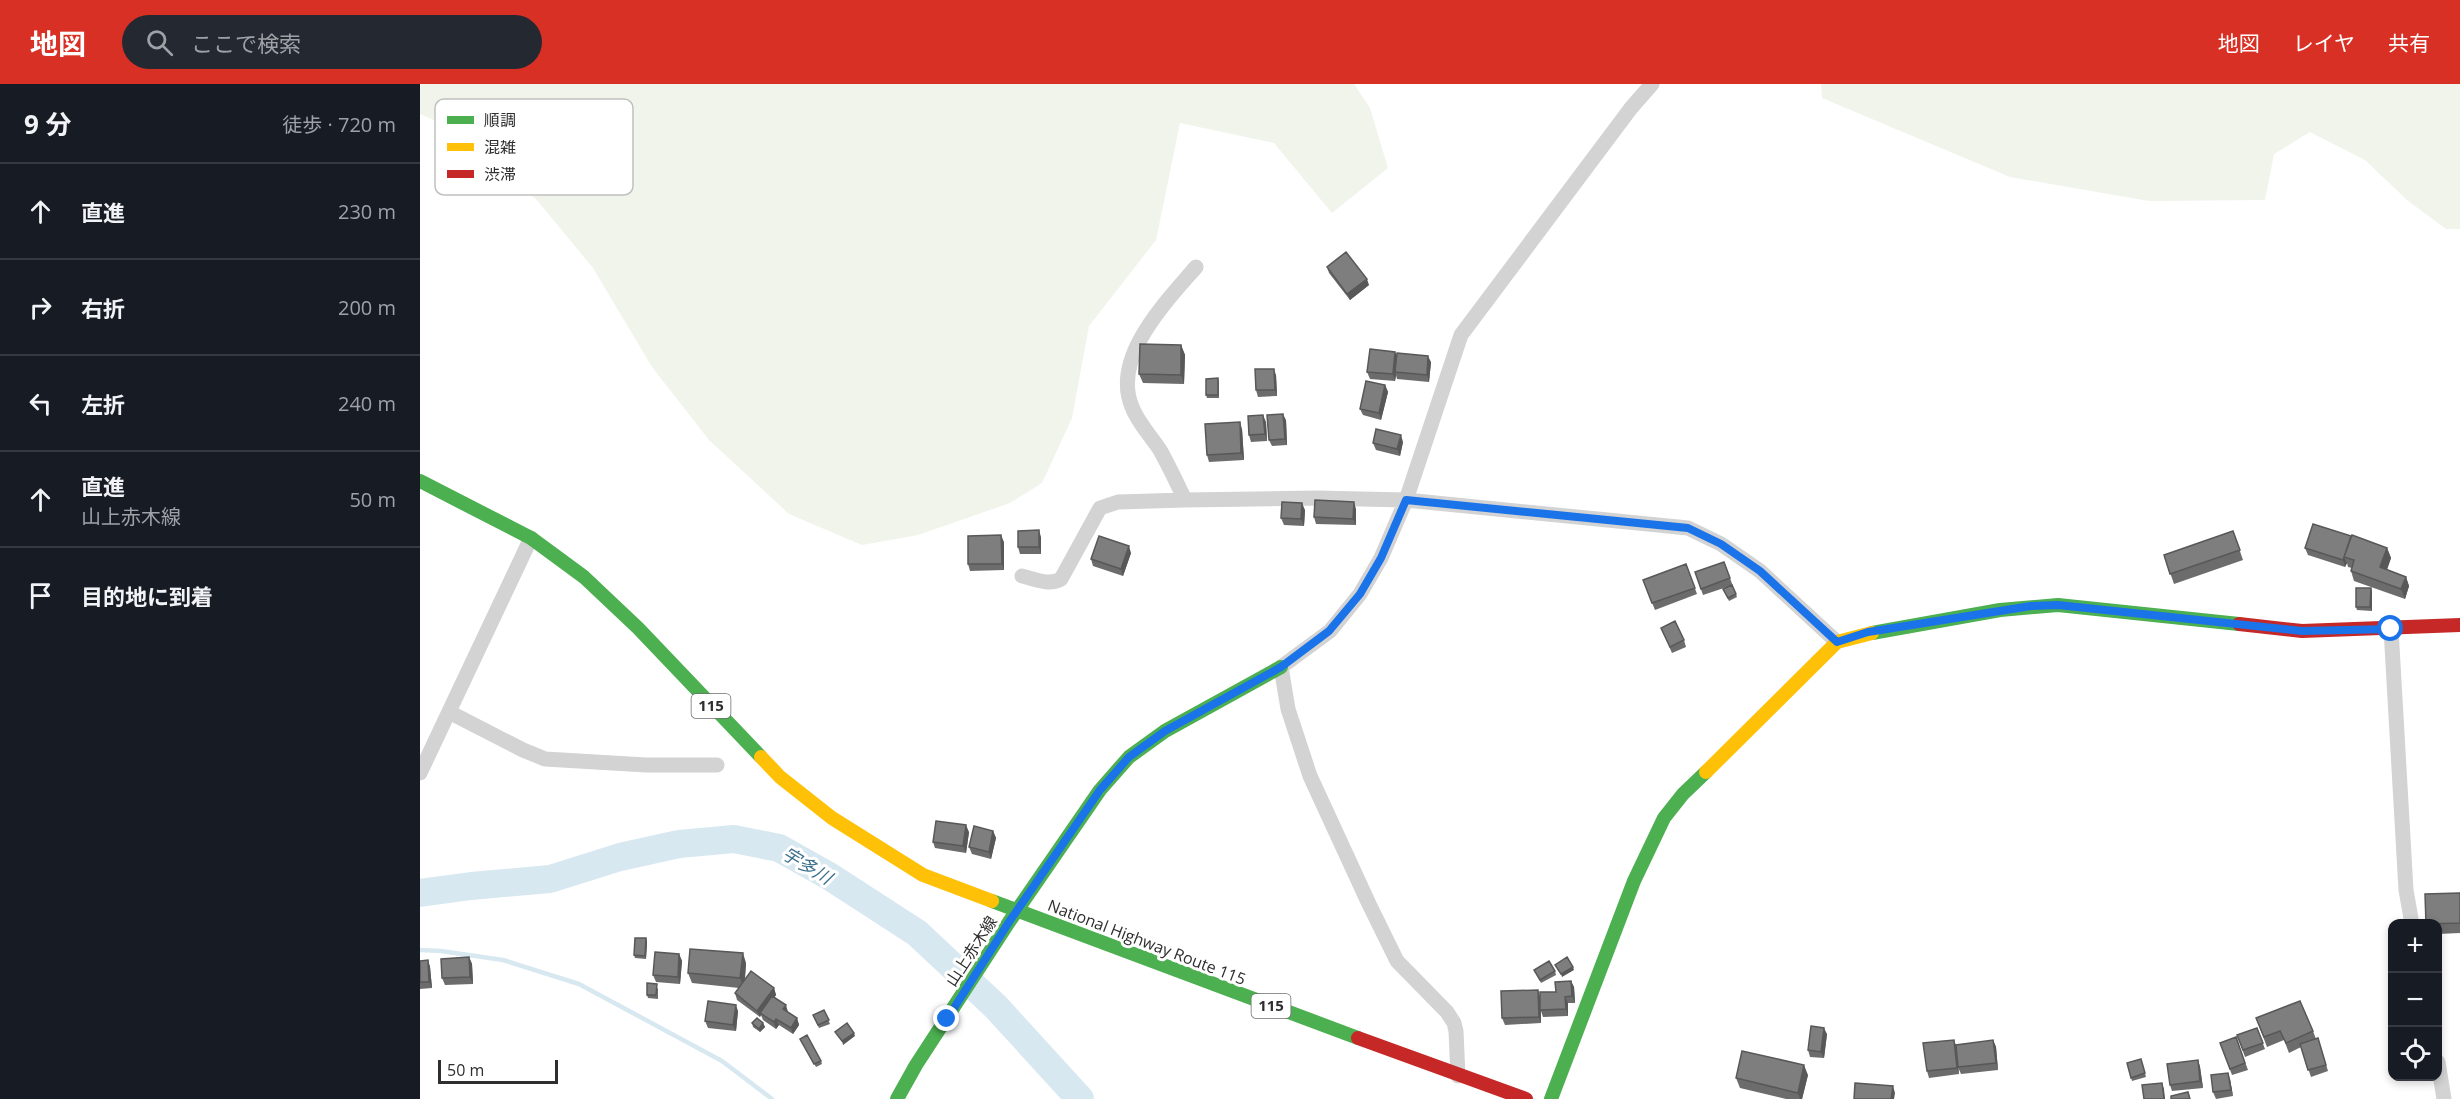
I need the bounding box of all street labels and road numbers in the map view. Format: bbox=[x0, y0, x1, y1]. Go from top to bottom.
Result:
road number: 115 bbox=[692, 694, 730, 718]
street label: National Highway Route 115 bbox=[1045, 894, 1249, 990]
street label: 山上赤木線 bbox=[940, 911, 1002, 991]
road number: 115 bbox=[1252, 994, 1290, 1018]

